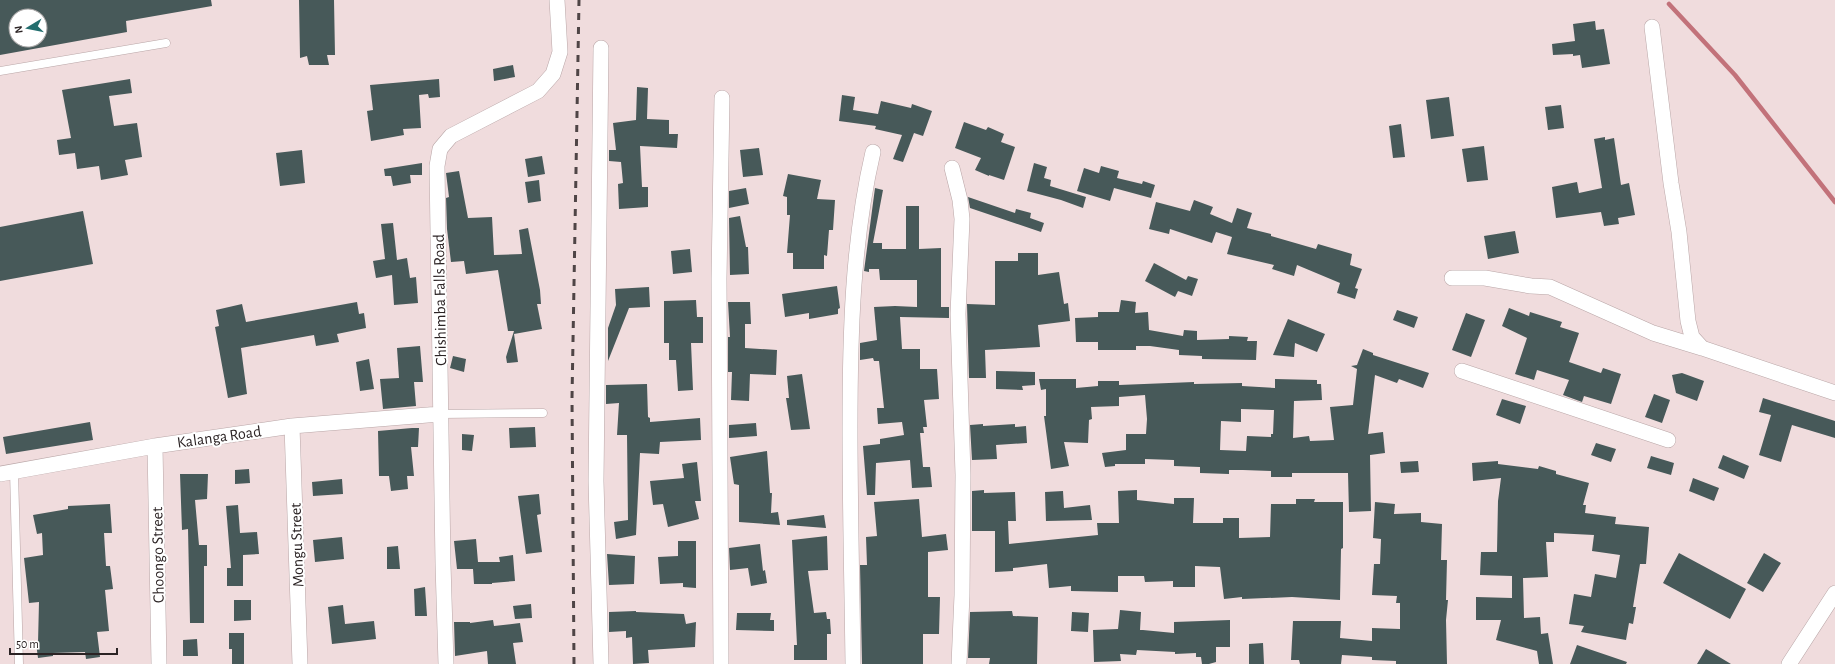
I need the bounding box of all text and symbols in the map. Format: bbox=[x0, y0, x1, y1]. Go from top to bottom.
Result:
north arrow bbox=[8, 8, 48, 48]
text: N bbox=[13, 25, 25, 34]
street label: Chishimba Falls Road bbox=[431, 234, 449, 366]
street label: Kalanga Road bbox=[176, 423, 262, 451]
street label: Mongu Street bbox=[288, 502, 306, 587]
street label: Choongo Street bbox=[149, 507, 167, 603]
scale bar bbox=[10, 630, 117, 656]
text: 50 m bbox=[16, 638, 39, 650]

